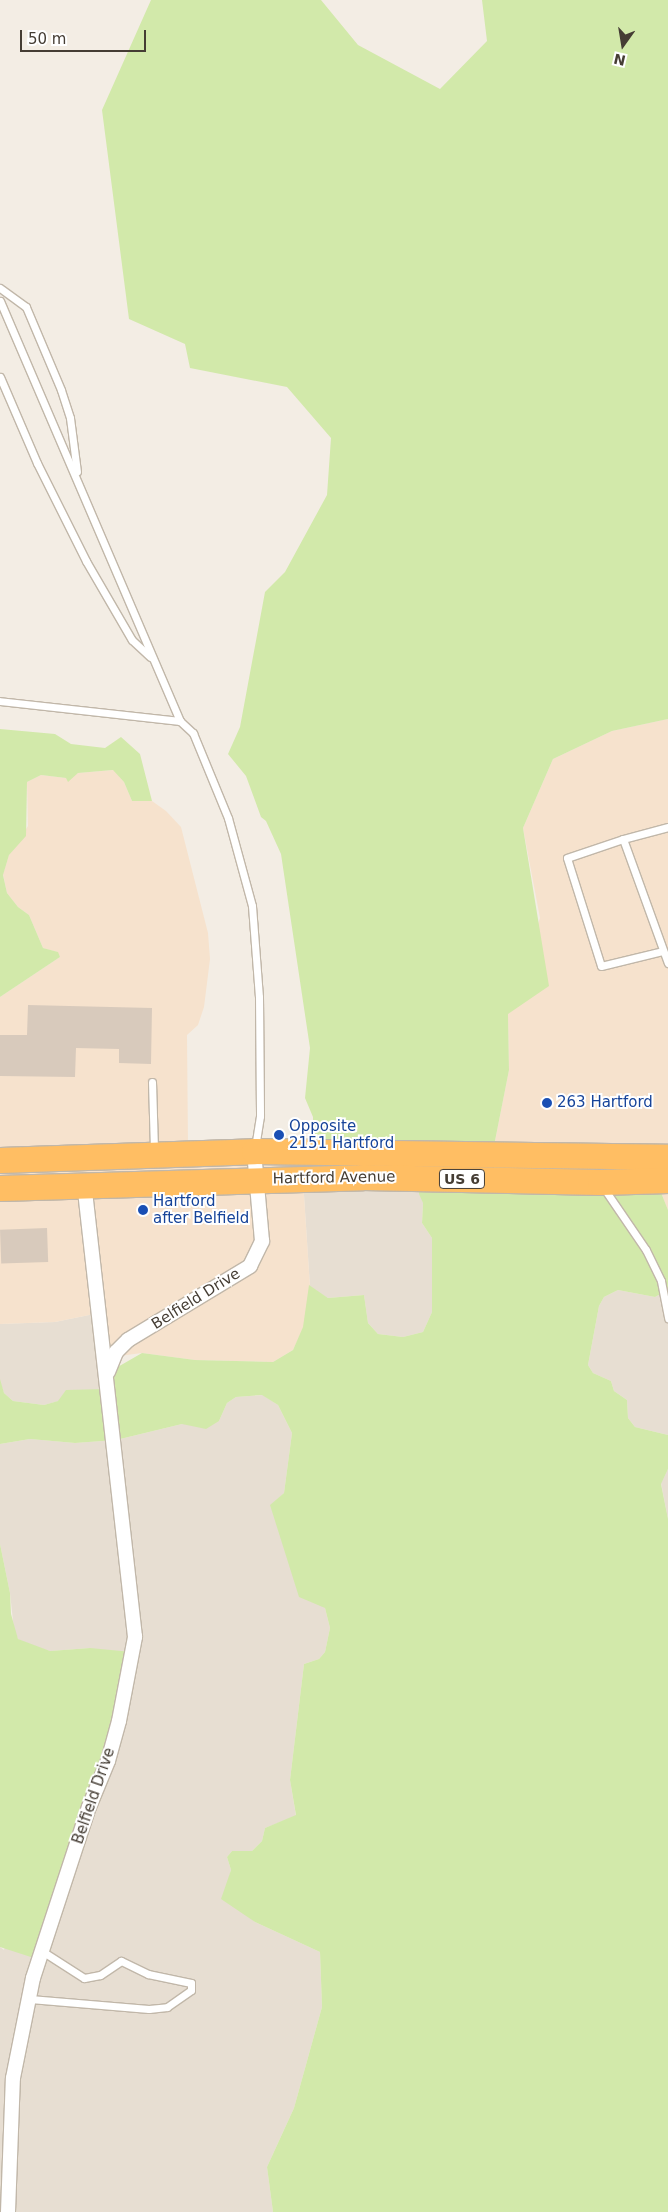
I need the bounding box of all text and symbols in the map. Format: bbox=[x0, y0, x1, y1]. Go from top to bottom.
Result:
scale bar bbox=[22, 20, 149, 52]
north arrow bbox=[598, 20, 648, 70]
text: 50 m bbox=[28, 30, 66, 48]
text: N bbox=[612, 51, 627, 69]
place label: 263 Hartford bbox=[557, 1094, 653, 1112]
marker: 263 Hartford bbox=[541, 1097, 553, 1109]
place label: Opposite 2151 Hartford bbox=[289, 1117, 394, 1152]
marker: Opposite 2151 Hartford bbox=[273, 1129, 285, 1141]
street label: Hartford Avenue bbox=[272, 1168, 396, 1188]
road number: US 6 bbox=[438, 1168, 486, 1190]
place label: Hartford after Belfield bbox=[153, 1192, 249, 1227]
marker: Hartford after Belfield bbox=[137, 1204, 149, 1216]
street label: Belfield Drive bbox=[148, 1265, 244, 1333]
street label: Belfield Drive bbox=[69, 1745, 119, 1847]

